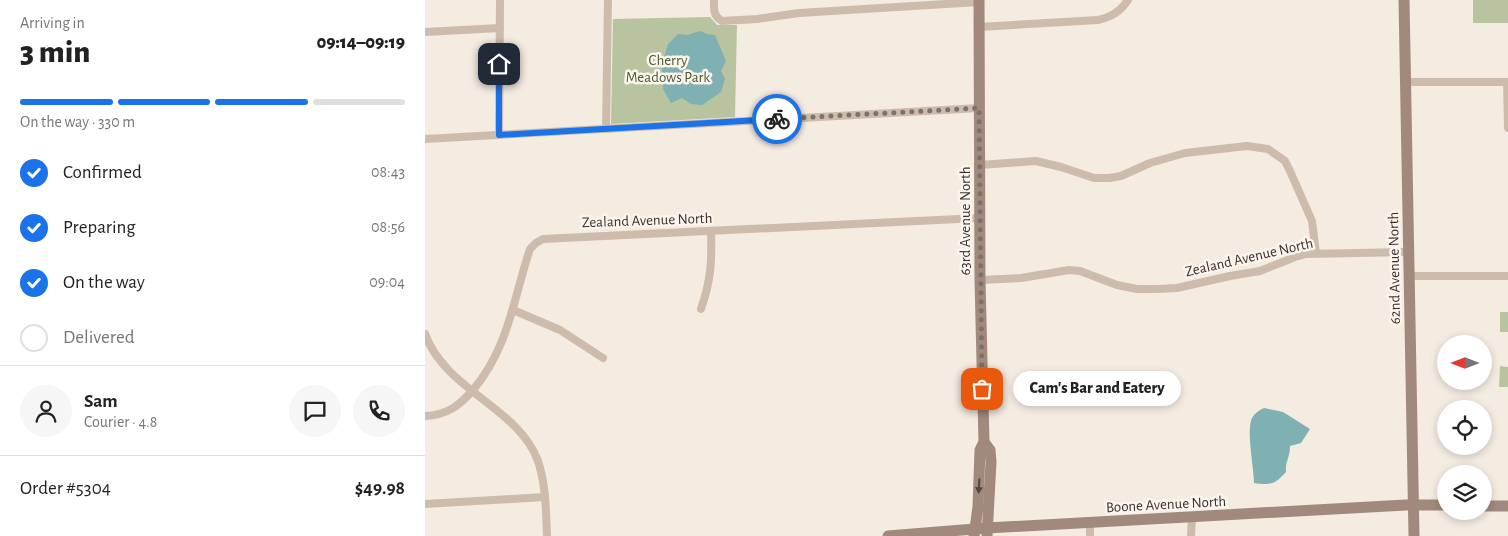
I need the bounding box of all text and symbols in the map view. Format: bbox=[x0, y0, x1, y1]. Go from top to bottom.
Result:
text: Arriving in bbox=[20, 15, 85, 31]
text: 09:14–09:19 bbox=[316, 33, 405, 52]
text: 3 min bbox=[20, 36, 90, 68]
pin bbox=[478, 43, 520, 85]
icon: home bbox=[485, 50, 513, 78]
park label: Cherry Meadows Park bbox=[626, 53, 710, 85]
courier bbox=[752, 94, 802, 144]
icon: bike bbox=[763, 105, 791, 133]
text: On the way · 330 m bbox=[20, 114, 135, 130]
icon: check bbox=[20, 159, 48, 187]
text: Confirmed bbox=[63, 163, 142, 182]
text: 08:43 bbox=[371, 164, 405, 180]
street label: 63rd Avenue North bbox=[958, 166, 973, 276]
street label: Zealand Avenue North bbox=[581, 211, 713, 230]
street label: 62nd Avenue North bbox=[1386, 212, 1403, 324]
icon: check bbox=[20, 214, 48, 242]
text: Preparing bbox=[63, 218, 136, 237]
text: 08:56 bbox=[371, 219, 405, 235]
street label: Zealand Avenue North bbox=[1184, 235, 1314, 279]
icon: check bbox=[20, 269, 48, 297]
text: On the way bbox=[63, 273, 145, 292]
text: 09:04 bbox=[369, 274, 405, 290]
text: Delivered bbox=[63, 328, 135, 347]
north arrow bbox=[1437, 335, 1493, 390]
map controls bbox=[1437, 335, 1492, 520]
pin bbox=[961, 368, 1003, 410]
callout: Cam's Bar and Eatery bbox=[1012, 372, 1179, 406]
icon: bag bbox=[968, 375, 996, 403]
text: Cam's Bar and Eatery bbox=[1029, 380, 1165, 396]
button: person bbox=[20, 385, 72, 437]
button: chat bbox=[289, 385, 341, 437]
button: phone bbox=[353, 385, 405, 437]
text: Sam bbox=[84, 392, 118, 411]
button: locate bbox=[1437, 400, 1492, 455]
text: Courier · 4.8 bbox=[84, 414, 157, 430]
button: layers bbox=[1437, 465, 1492, 520]
one-way arrow bbox=[975, 478, 983, 494]
text: Order #5304 bbox=[20, 479, 111, 498]
text: $49.98 bbox=[355, 479, 405, 498]
street label: Boone Avenue North bbox=[1106, 494, 1227, 515]

